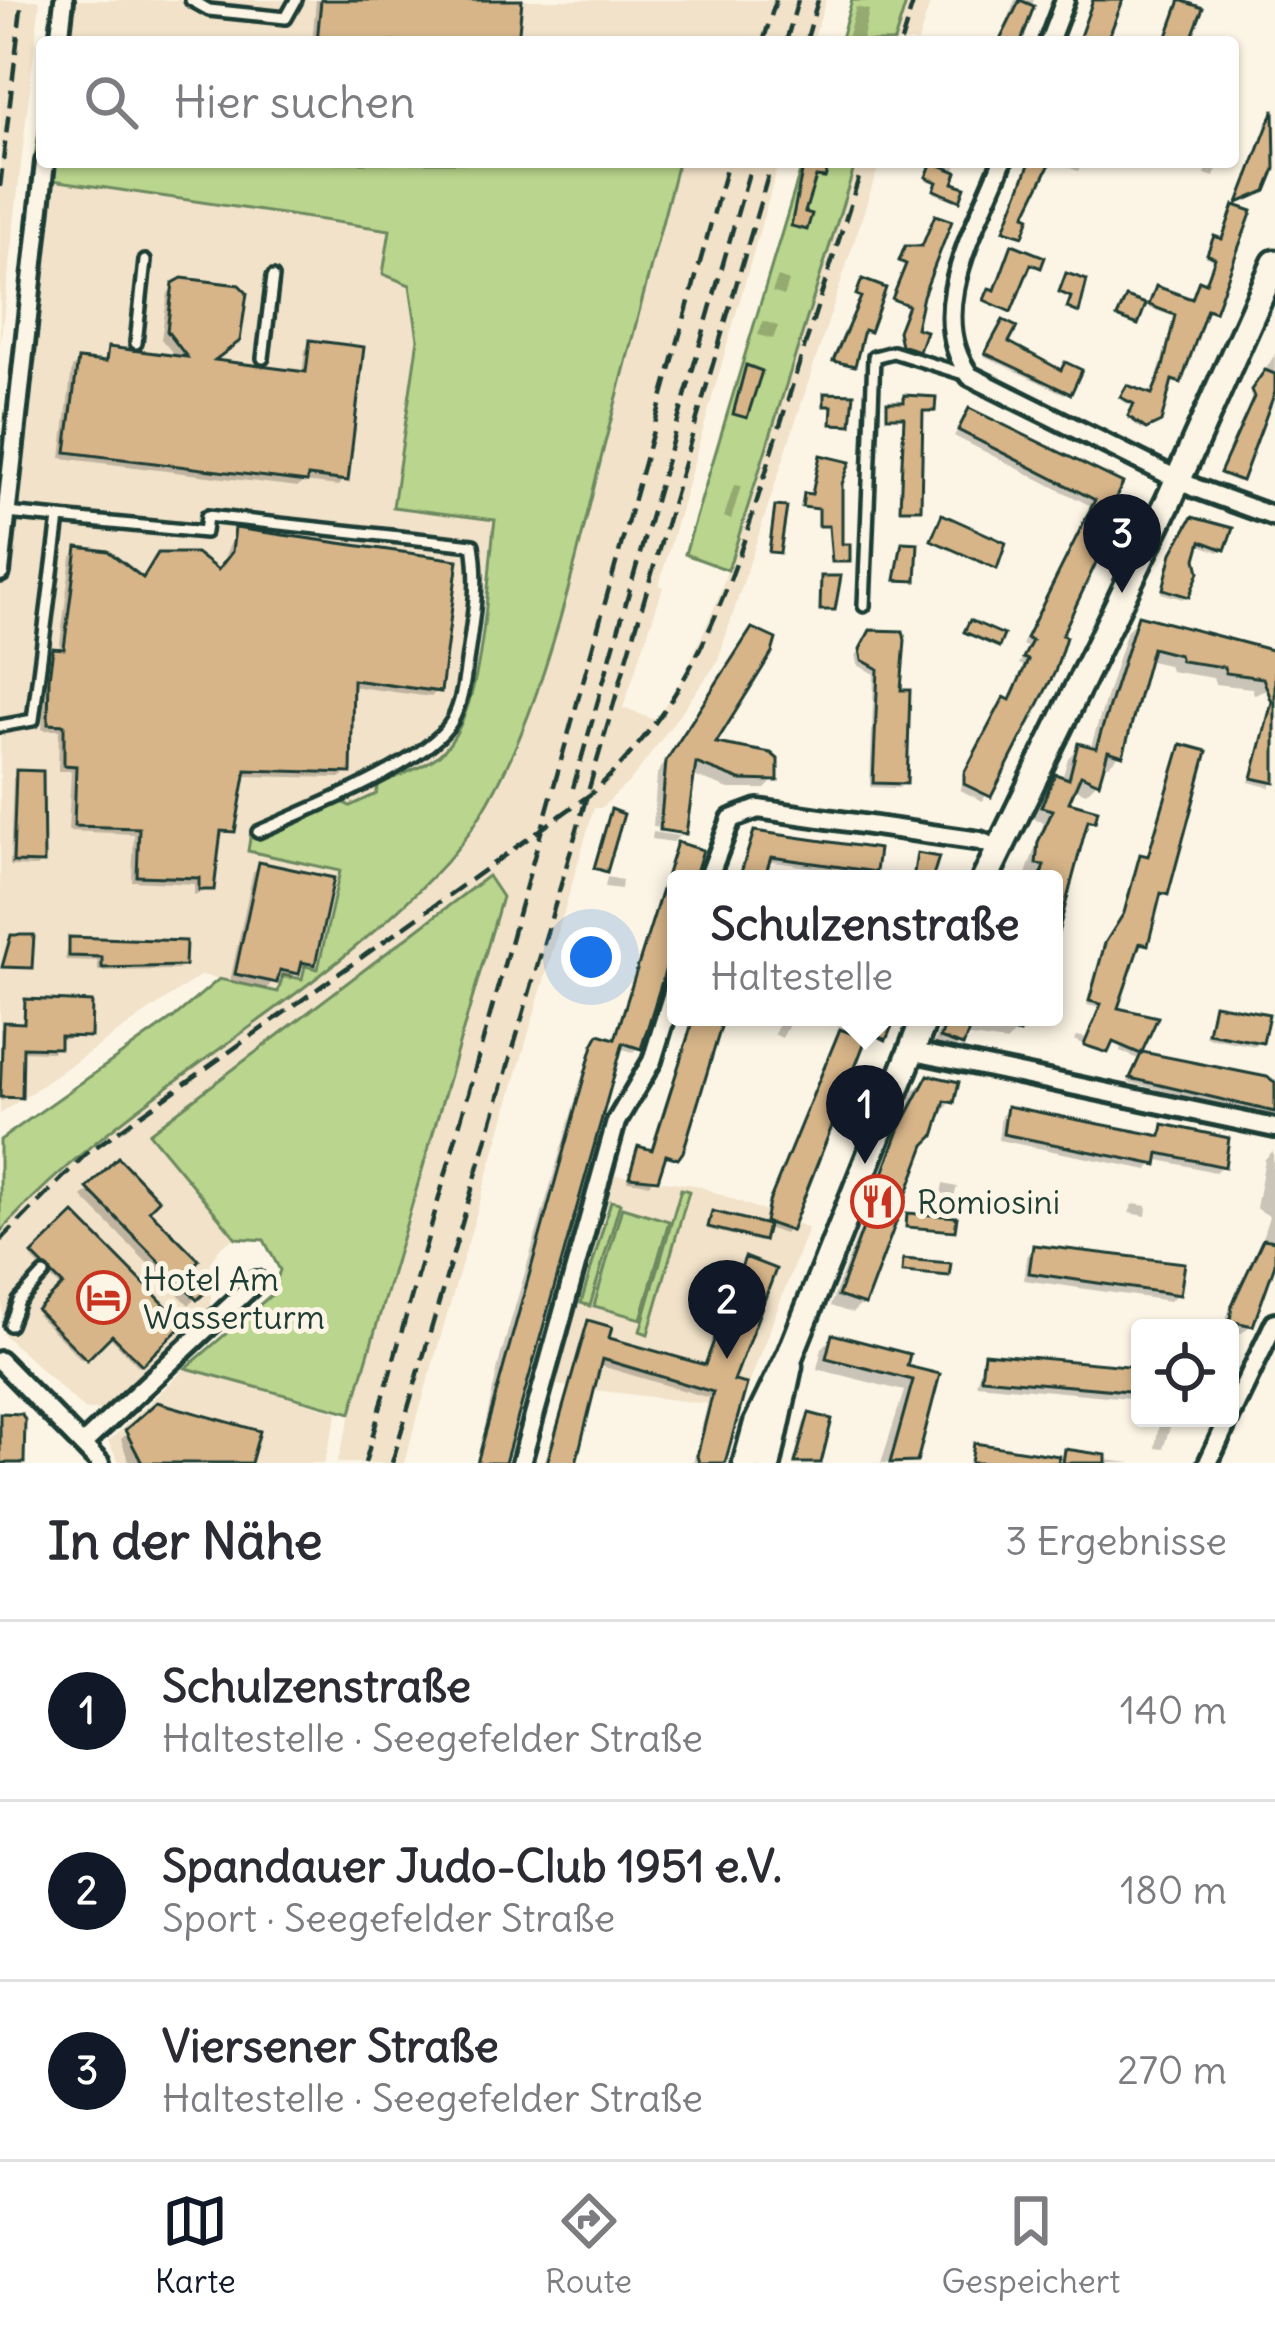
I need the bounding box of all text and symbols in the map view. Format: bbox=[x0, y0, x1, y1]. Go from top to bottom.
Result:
search box bbox=[36, 36, 1239, 168]
icon: search bbox=[78, 69, 144, 135]
text: Hier suchen bbox=[174, 74, 415, 130]
pin: 3 bbox=[1083, 494, 1161, 593]
popup bbox=[667, 870, 1063, 1026]
text: Schulzenstraße bbox=[711, 896, 1019, 952]
your location bbox=[561, 927, 621, 987]
text: Haltestelle bbox=[711, 952, 893, 1001]
pin: 1 bbox=[826, 1065, 904, 1164]
restaurant icon: Romiosini bbox=[850, 1174, 906, 1230]
place label: Romiosini bbox=[917, 1181, 1060, 1223]
place label: Hotel Am Wasserturm bbox=[143, 1258, 325, 1338]
pin: 2 bbox=[688, 1260, 766, 1359]
hotel icon: Hotel Am Wasserturm bbox=[76, 1270, 132, 1326]
map controls bbox=[1131, 1319, 1239, 1427]
button: locate bbox=[1131, 1319, 1239, 1427]
text: In der Nähe bbox=[48, 1509, 323, 1573]
text: 3 Ergebnisse bbox=[1005, 1517, 1227, 1566]
text: Schulzenstraße bbox=[162, 1658, 471, 1714]
text: 1 bbox=[79, 1686, 95, 1735]
text: 140 m bbox=[1120, 1686, 1227, 1735]
text: Haltestelle · Seegefelder Straße bbox=[162, 1714, 703, 1763]
text: Spandauer Judo-Club 1951 e.V. bbox=[162, 1838, 782, 1894]
text: 2 bbox=[76, 1866, 98, 1915]
text: 180 m bbox=[1120, 1866, 1227, 1915]
text: Sport · Seegefelder Straße bbox=[162, 1894, 615, 1943]
text: Viersener Straße bbox=[162, 2018, 499, 2074]
text: 3 bbox=[76, 2046, 98, 2095]
text: 270 m bbox=[1117, 2046, 1227, 2095]
text: Haltestelle · Seegefelder Straße bbox=[162, 2074, 703, 2123]
tab: Karte bbox=[155, 2188, 236, 2302]
tab: Route bbox=[545, 2188, 632, 2302]
tab: Gespeichert bbox=[941, 2188, 1120, 2302]

